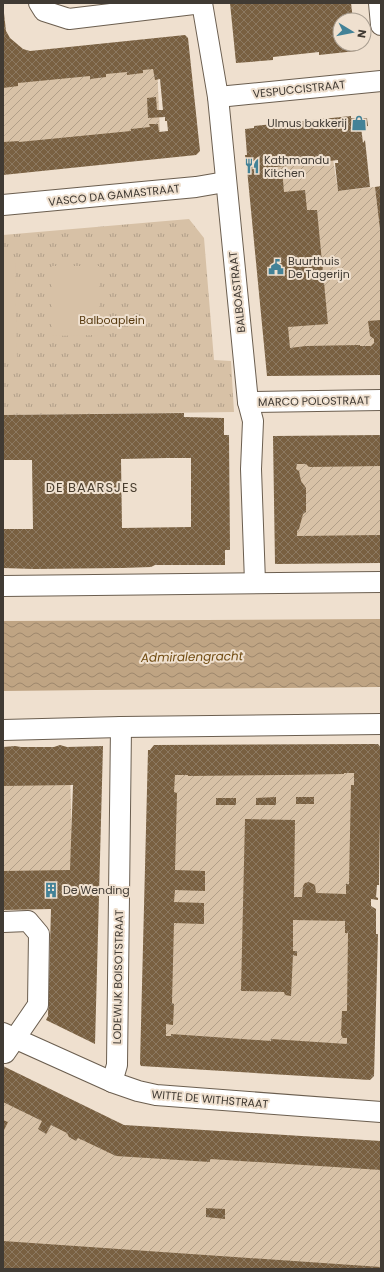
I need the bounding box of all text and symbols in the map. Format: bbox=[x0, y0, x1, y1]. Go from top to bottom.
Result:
north arrow bbox=[332, 12, 372, 52]
text: N bbox=[353, 28, 370, 39]
street label: VESPUCCISTRAAT bbox=[252, 76, 346, 102]
shop icon: Ulmus bakkerij bbox=[350, 114, 368, 132]
place label: Ulmus bakkerij bbox=[267, 115, 347, 131]
place label: Kathmandu Kitchen bbox=[264, 152, 329, 181]
restaurant icon: Kathmandu Kitchen bbox=[243, 157, 261, 175]
street label: VASCO DA GAMASTRAAT bbox=[47, 180, 181, 210]
street label: BALBOASTRAAT bbox=[225, 251, 249, 333]
place label: Buurthuis De Tagerijn bbox=[288, 253, 350, 282]
public building icon: Buurthuis De Tagerijn bbox=[267, 258, 285, 276]
park label: Balboaplein bbox=[79, 312, 145, 328]
street label: MARCO POLOSTRAAT bbox=[258, 392, 370, 410]
district label: DE BAARSJES bbox=[46, 478, 138, 497]
water label: Admiralengracht bbox=[140, 647, 244, 666]
building icon: De Wending bbox=[42, 881, 60, 899]
place label: De Wending bbox=[63, 882, 130, 898]
street label: LODEWIJK BOISOTSTRAAT bbox=[109, 910, 127, 1044]
street label: WITTE DE WITHSTRAAT bbox=[151, 1086, 269, 1112]

